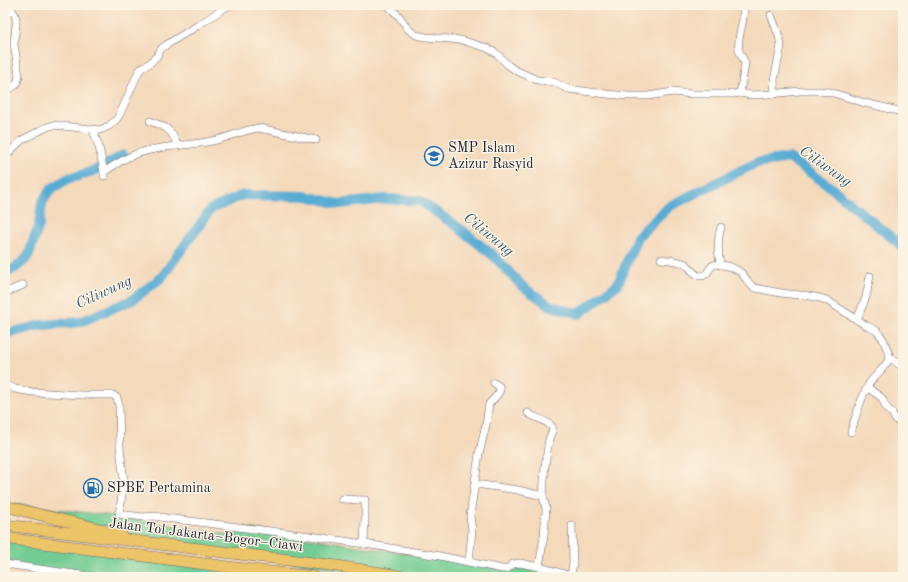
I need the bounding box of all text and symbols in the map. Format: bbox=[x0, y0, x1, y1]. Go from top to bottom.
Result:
place label: SMP Islam Azizur Rasyid bbox=[448, 141, 533, 171]
water label: Ciliwung bbox=[796, 144, 854, 190]
school or university icon: SMP Islam Azizur Rasyid bbox=[423, 145, 445, 167]
water label: Ciliwung bbox=[460, 210, 516, 260]
water label: Ciliwung bbox=[74, 274, 134, 312]
fuel station icon: SPBE Pertamina bbox=[82, 477, 104, 499]
place label: SPBE Pertamina bbox=[107, 481, 211, 495]
street label: Jalan Tol Jakarta–Bogor–Ciawi bbox=[108, 516, 304, 554]

